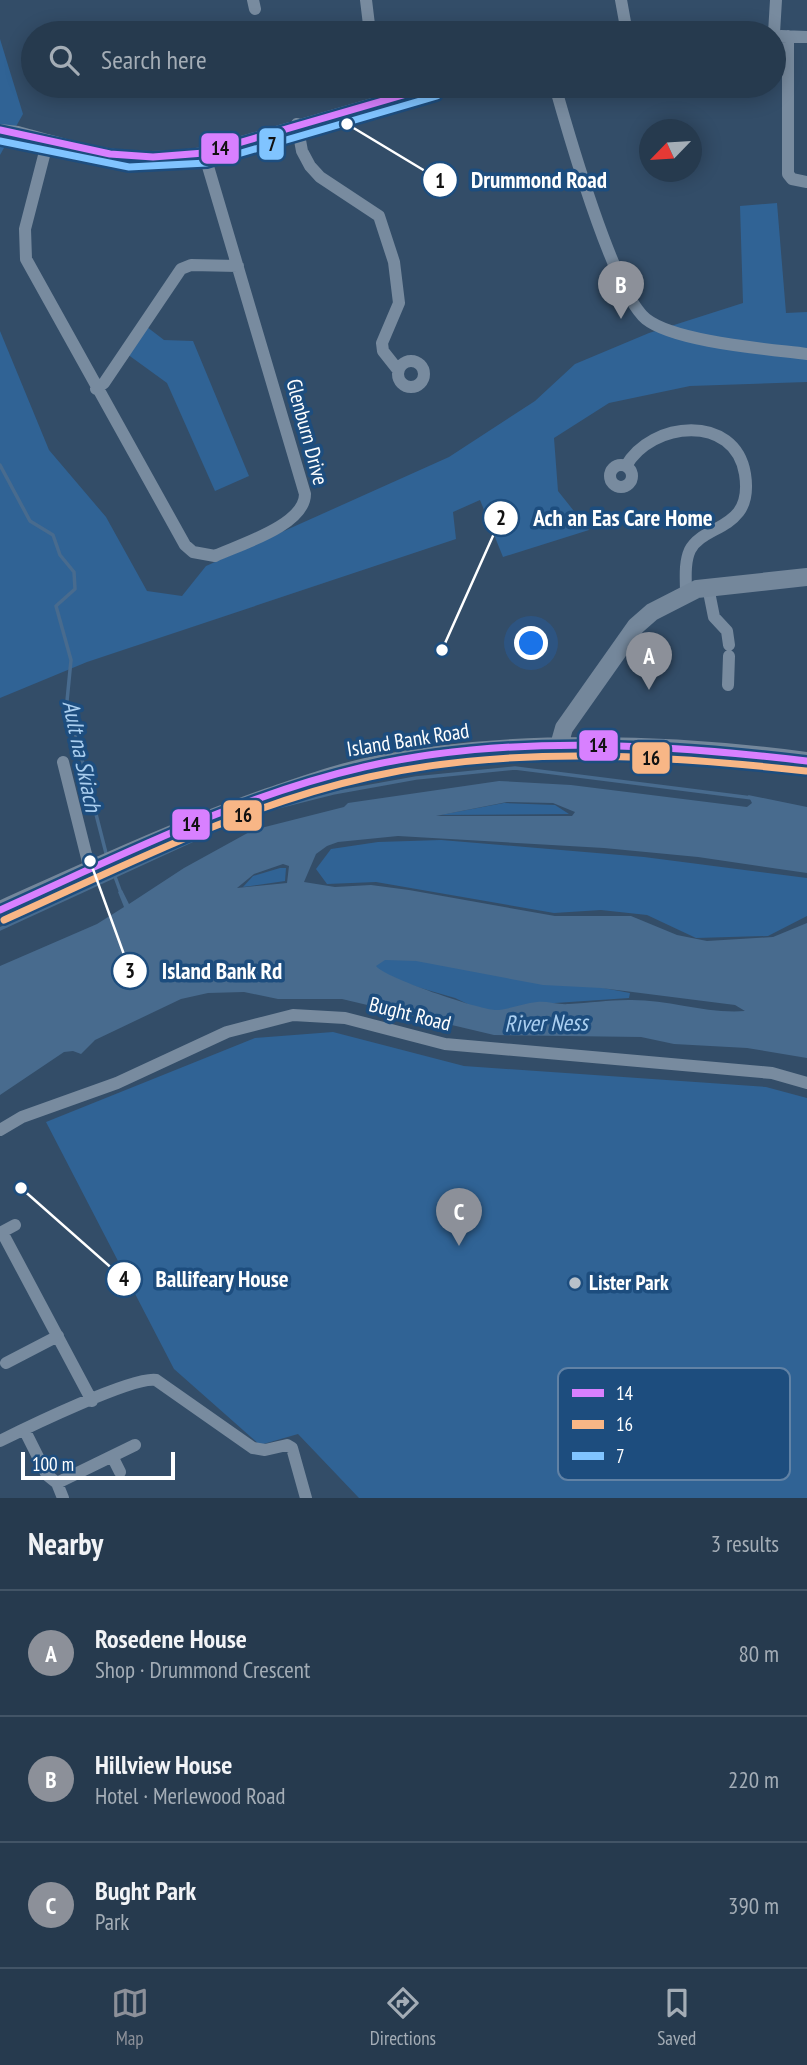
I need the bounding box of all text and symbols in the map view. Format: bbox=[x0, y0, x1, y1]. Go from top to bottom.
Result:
search box bbox=[21, 21, 786, 98]
icon: search bbox=[45, 41, 83, 79]
text: Search here bbox=[101, 43, 207, 76]
north arrow bbox=[639, 119, 702, 182]
line badge: 7 bbox=[258, 127, 285, 161]
line badge: 14 bbox=[200, 132, 240, 165]
text: 7 bbox=[267, 132, 277, 156]
text: 14 bbox=[211, 136, 229, 160]
callout: Drummond Road bbox=[422, 158, 621, 202]
text: Drummond Road bbox=[471, 165, 607, 194]
text: 1 bbox=[435, 167, 445, 194]
pin: B bbox=[598, 261, 644, 319]
street label: Glenburn Drive bbox=[280, 376, 335, 488]
callout: Ach an Eas Care Home bbox=[484, 496, 727, 540]
text: Ach an Eas Care Home bbox=[532, 503, 713, 532]
text: 2 bbox=[496, 504, 506, 531]
your location bbox=[514, 626, 548, 660]
pin: A bbox=[626, 632, 672, 690]
water label: Ault na Skiach bbox=[57, 698, 109, 816]
street label: Island Bank Road bbox=[345, 717, 471, 762]
line badge: 14 bbox=[578, 729, 619, 762]
text: 14 bbox=[589, 733, 607, 757]
line badge: 16 bbox=[631, 741, 671, 775]
text: 16 bbox=[642, 746, 660, 770]
line badge: 16 bbox=[222, 799, 263, 832]
text: 16 bbox=[234, 803, 252, 827]
line badge: 14 bbox=[171, 808, 211, 841]
text: 14 bbox=[182, 812, 200, 836]
callout: Island Bank Rd bbox=[113, 949, 297, 993]
text: Island Bank Rd bbox=[162, 956, 282, 985]
text: 3 bbox=[125, 957, 135, 984]
street label: Bught Road bbox=[366, 990, 454, 1037]
water label: River Ness bbox=[504, 1007, 590, 1038]
pin: C bbox=[436, 1188, 482, 1246]
callout: Ballifeary House bbox=[107, 1257, 303, 1301]
text: Ballifeary House bbox=[155, 1264, 289, 1293]
text: 4 bbox=[119, 1265, 129, 1292]
place label: Lister Park bbox=[589, 1269, 669, 1296]
marker: Lister Park bbox=[567, 1275, 583, 1291]
legend bbox=[558, 1368, 790, 1480]
text: 14 bbox=[616, 1381, 634, 1405]
text: 16 bbox=[616, 1412, 633, 1436]
text: 7 bbox=[616, 1444, 625, 1468]
scale bar bbox=[21, 1449, 175, 1481]
text: 100 m bbox=[32, 1452, 74, 1476]
text: Nearby bbox=[28, 1524, 103, 1563]
text: 3 results bbox=[711, 1529, 779, 1558]
text: Rosedene House bbox=[95, 1622, 247, 1655]
text: A bbox=[45, 1639, 57, 1668]
text: 80 m bbox=[738, 1639, 779, 1668]
text: Shop · Drummond Crescent bbox=[95, 1655, 310, 1684]
text: Hillview House bbox=[95, 1748, 232, 1781]
text: B bbox=[45, 1765, 57, 1794]
text: 220 m bbox=[728, 1765, 779, 1794]
text: Hotel · Merlewood Road bbox=[95, 1781, 285, 1810]
text: Bught Park bbox=[95, 1874, 196, 1907]
text: C bbox=[46, 1891, 56, 1920]
text: 390 m bbox=[728, 1891, 779, 1920]
text: Park bbox=[95, 1907, 129, 1936]
tab: Map bbox=[111, 1984, 149, 2050]
tab: Directions bbox=[370, 1984, 436, 2050]
tab: Saved bbox=[657, 1984, 696, 2050]

